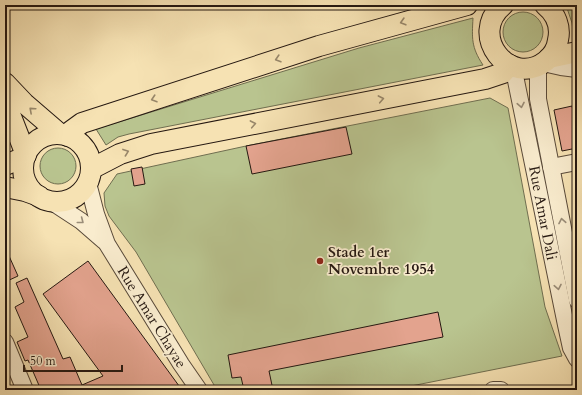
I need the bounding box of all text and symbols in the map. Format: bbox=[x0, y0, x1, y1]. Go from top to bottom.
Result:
one-way arrow bbox=[400, 18, 406, 26]
one-way arrow bbox=[275, 54, 282, 63]
one-way arrow bbox=[151, 94, 158, 103]
one-way arrow bbox=[378, 95, 384, 104]
one-way arrow bbox=[517, 101, 525, 108]
one-way arrow bbox=[29, 107, 36, 114]
one-way arrow bbox=[250, 120, 256, 129]
one-way arrow bbox=[123, 148, 130, 156]
street label: Rue Amar Dali bbox=[524, 164, 562, 262]
one-way arrow bbox=[77, 216, 84, 224]
one-way arrow bbox=[558, 218, 566, 224]
place label: Stade 1er Novembre 1954 bbox=[328, 242, 435, 279]
marker: Stade 1er Novembre 1954 bbox=[315, 256, 325, 266]
street label: Rue Amar Chayae bbox=[113, 262, 191, 372]
one-way arrow bbox=[553, 284, 562, 290]
scale bar bbox=[24, 347, 122, 373]
text: 50 m bbox=[30, 353, 57, 369]

